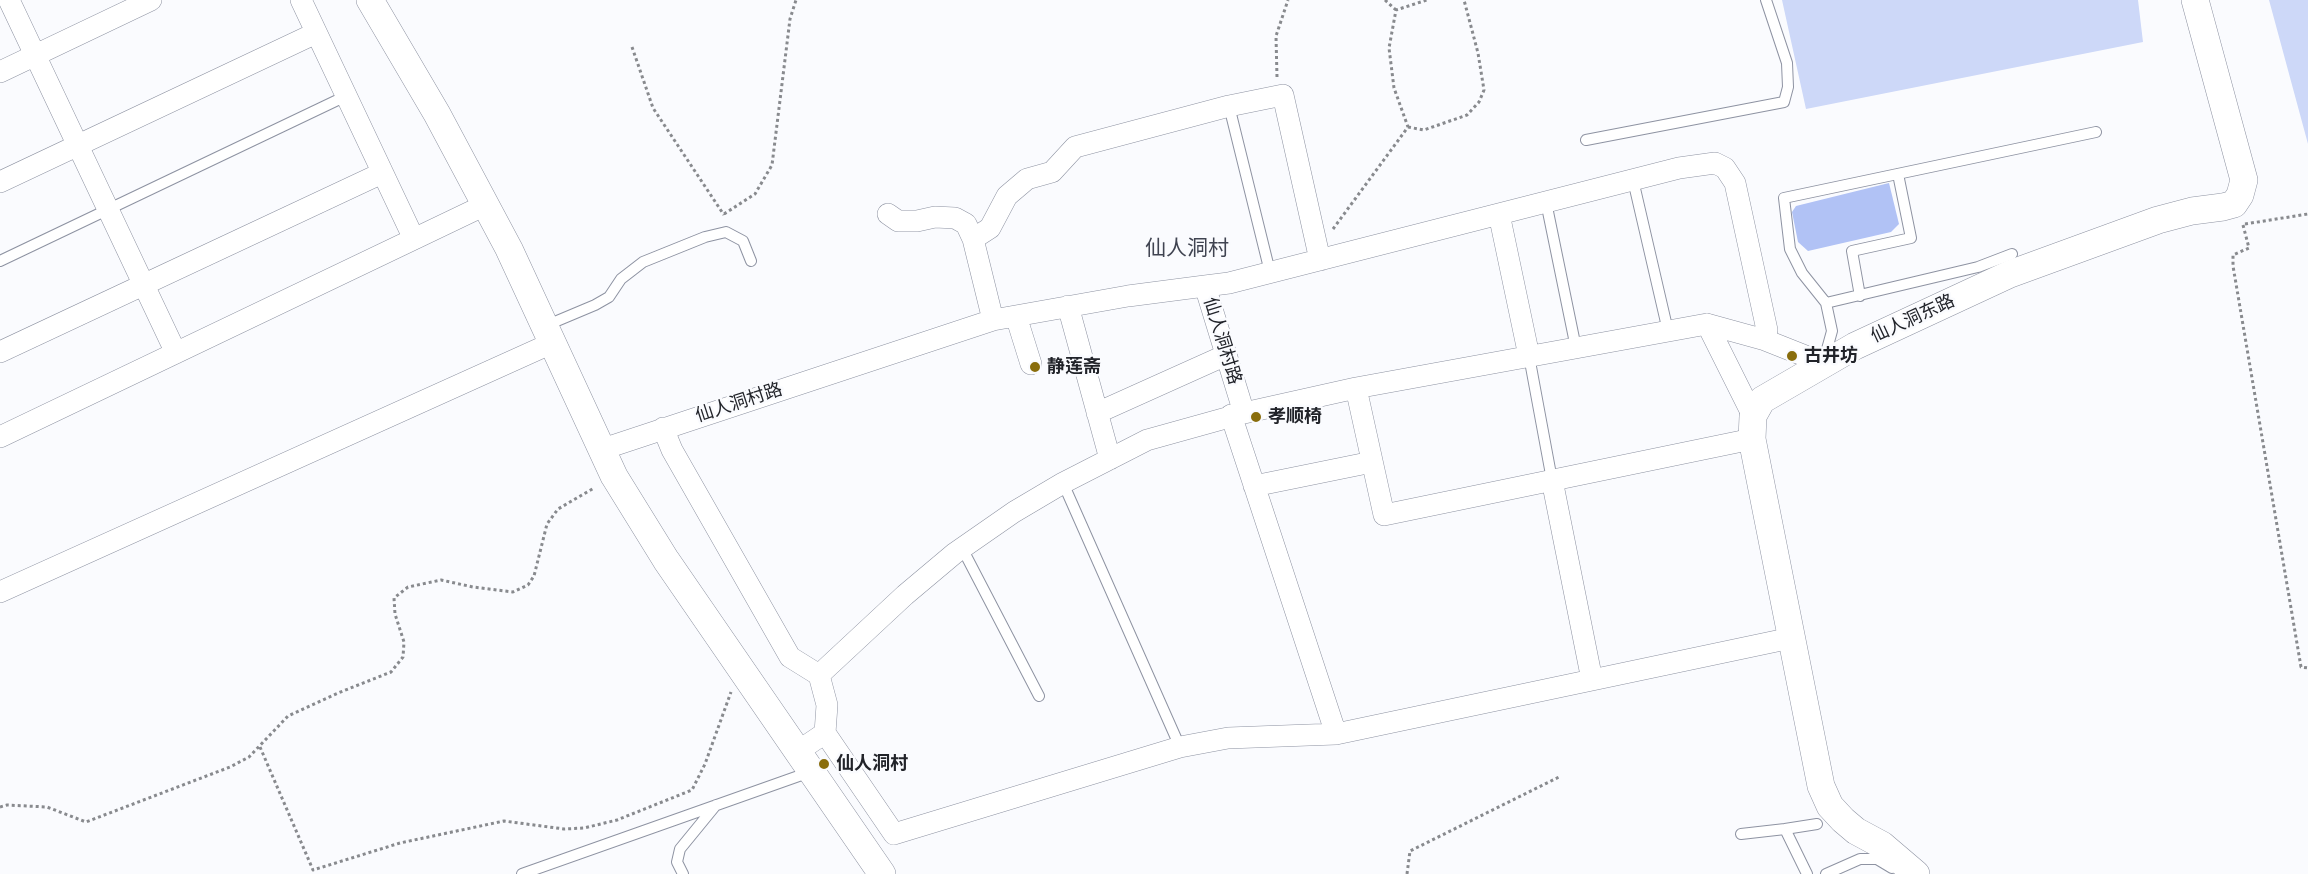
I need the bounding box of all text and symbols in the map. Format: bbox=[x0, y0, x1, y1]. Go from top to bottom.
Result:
district label: 仙人洞村 bbox=[1145, 236, 1229, 262]
street label: 仙人洞东路 bbox=[1868, 290, 1958, 348]
street label: 仙人洞村路 bbox=[1199, 295, 1245, 387]
place label: 古井坊 bbox=[1804, 345, 1858, 367]
marker: 古井坊 bbox=[1785, 349, 1799, 363]
place label: 静莲斋 bbox=[1047, 356, 1101, 378]
marker: 静莲斋 bbox=[1028, 360, 1042, 374]
street label: 仙人洞村路 bbox=[693, 379, 785, 427]
place label: 孝顺椅 bbox=[1268, 406, 1322, 428]
marker: 孝顺椅 bbox=[1249, 410, 1263, 424]
place label: 仙人洞村 bbox=[836, 753, 908, 775]
marker: 仙人洞村 bbox=[817, 757, 831, 771]

